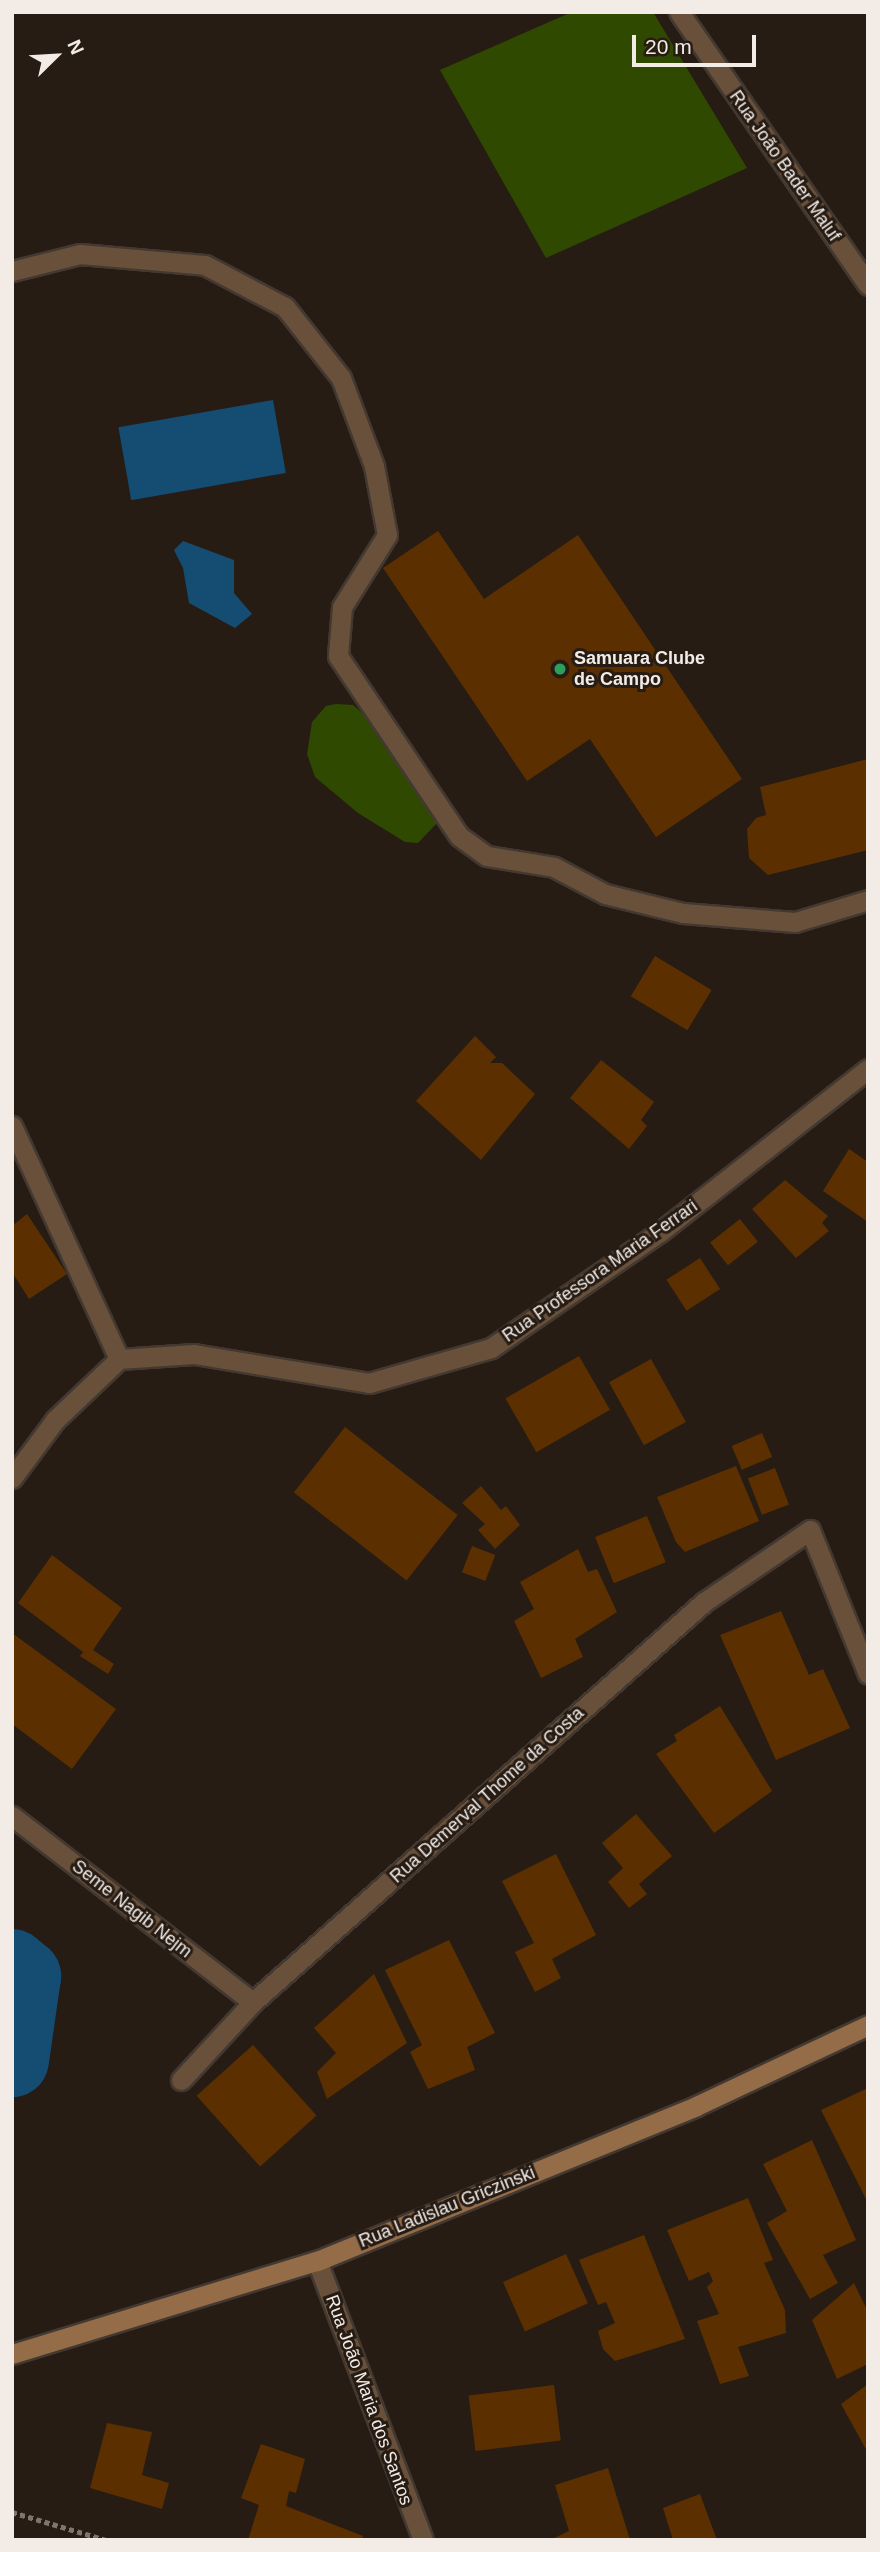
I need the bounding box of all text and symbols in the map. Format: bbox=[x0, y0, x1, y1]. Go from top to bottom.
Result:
north arrow bbox=[21, 21, 91, 91]
scale bar bbox=[635, 21, 759, 65]
text: 20 m bbox=[645, 35, 692, 58]
text: N bbox=[63, 37, 88, 58]
street label: Rua João Bader Maluf bbox=[725, 86, 845, 246]
place label: Samuara Clube de Campo bbox=[574, 648, 705, 690]
marker: Samuara Clube de Campo bbox=[552, 661, 568, 677]
street label: Rua Professora Maria Ferrari bbox=[498, 1195, 702, 1347]
street label: Rua Demerval Thome da Costa bbox=[386, 1702, 588, 1888]
street label: Seme Nagib Nejm bbox=[68, 1856, 196, 1962]
street label: Rua Ladislau Griczinski bbox=[356, 2162, 538, 2252]
street label: Rua João Maria dos Santos bbox=[321, 2292, 417, 2508]

